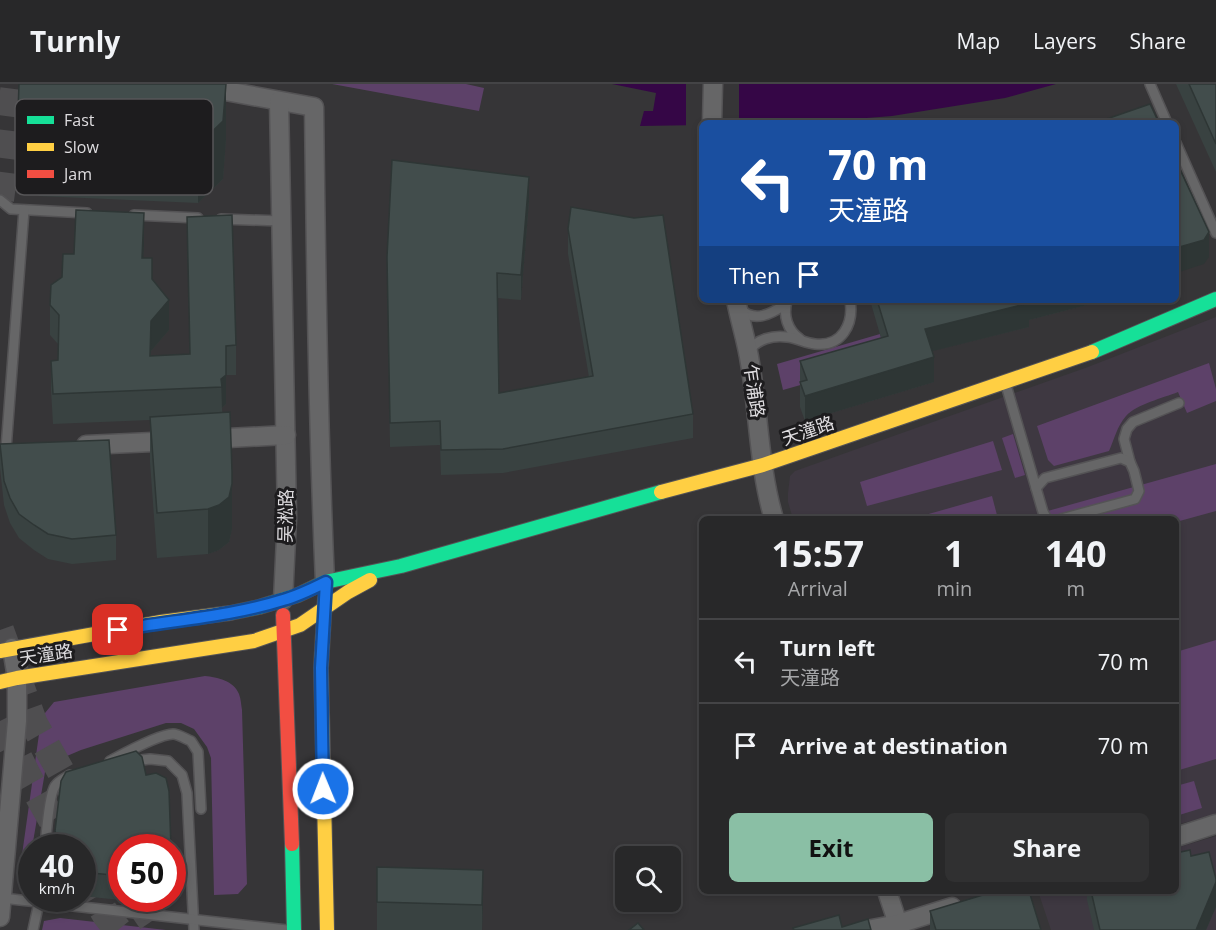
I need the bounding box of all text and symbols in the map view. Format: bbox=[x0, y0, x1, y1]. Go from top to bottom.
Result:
text: Turnly bbox=[30, 22, 120, 60]
text: Map bbox=[957, 27, 1000, 55]
text: Layers bbox=[1033, 27, 1097, 55]
text: Share bbox=[1130, 27, 1186, 55]
legend bbox=[15, 99, 213, 195]
text: Fast bbox=[64, 109, 95, 131]
text: 70 m bbox=[828, 135, 928, 192]
text: Slow bbox=[64, 136, 99, 158]
icon: left bbox=[729, 144, 807, 222]
text: Jam bbox=[62, 163, 92, 185]
text: 天潼路 bbox=[828, 191, 909, 228]
icon: arrive bbox=[792, 258, 825, 291]
text: Then bbox=[729, 260, 780, 290]
street label: 乍浦路 bbox=[739, 362, 771, 419]
street label: 天潼路 bbox=[778, 410, 837, 450]
street label: 吴淞路 bbox=[273, 489, 297, 543]
text: 15:57 bbox=[771, 529, 864, 578]
text: 1 bbox=[944, 529, 965, 578]
text: 140 bbox=[1045, 529, 1107, 578]
text: Arrival bbox=[788, 575, 848, 602]
text: min bbox=[936, 575, 972, 602]
text: m bbox=[1066, 575, 1085, 602]
pin bbox=[92, 604, 143, 655]
icon: arrive bbox=[101, 613, 134, 646]
text: Turn left bbox=[780, 632, 875, 662]
street label: 天潼路 bbox=[17, 638, 74, 670]
icon: left bbox=[729, 645, 762, 678]
text: 70 m bbox=[1098, 646, 1149, 676]
text: 天潼路 bbox=[780, 664, 840, 691]
icon: arrive bbox=[729, 729, 762, 762]
text: Arrive at destination bbox=[780, 730, 1008, 760]
text: 70 m bbox=[1098, 730, 1149, 760]
position arrow bbox=[291, 757, 355, 821]
button: Exit bbox=[729, 813, 933, 882]
button: Share bbox=[945, 813, 1149, 882]
speed limit sign: 50 bbox=[108, 834, 186, 912]
text: 40 bbox=[40, 845, 74, 886]
map controls bbox=[615, 846, 681, 912]
button: search bbox=[615, 846, 681, 912]
text: km/h bbox=[39, 878, 75, 898]

